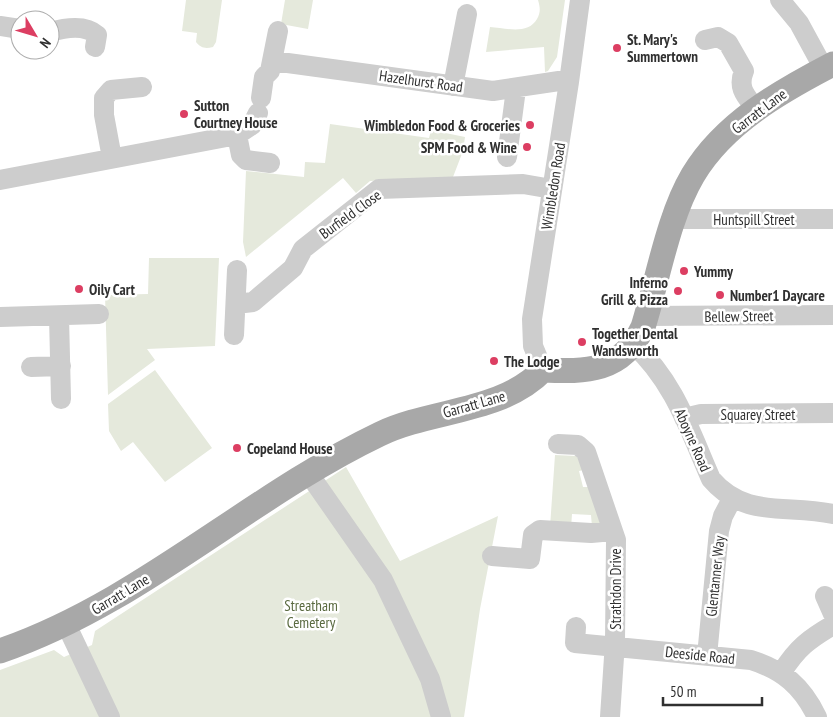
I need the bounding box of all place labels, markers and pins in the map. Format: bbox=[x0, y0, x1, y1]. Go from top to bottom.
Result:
place label: St. Mary's Summertown bbox=[627, 30, 698, 66]
marker: St. Mary's Summertown bbox=[611, 42, 623, 54]
place label: Sutton Courtney House bbox=[194, 96, 278, 132]
marker: Sutton Courtney House bbox=[178, 108, 190, 120]
place label: Wimbledon Food & Groceries bbox=[363, 116, 520, 135]
marker: Wimbledon Food & Groceries bbox=[524, 119, 536, 131]
place label: SPM Food & Wine bbox=[421, 138, 517, 157]
marker: SPM Food & Wine bbox=[521, 141, 533, 153]
place label: Yummy bbox=[693, 262, 734, 281]
marker: Yummy bbox=[678, 265, 690, 277]
place label: Inferno Grill & Pizza bbox=[601, 273, 668, 309]
place label: Oily Cart bbox=[89, 280, 135, 299]
marker: Oily Cart bbox=[73, 283, 85, 295]
marker: Inferno Grill & Pizza bbox=[672, 285, 684, 297]
place label: Number1 Daycare bbox=[730, 286, 825, 305]
marker: Number1 Daycare bbox=[714, 289, 726, 301]
place label: Together Dental Wandsworth bbox=[591, 324, 678, 360]
marker: Together Dental Wandsworth bbox=[576, 336, 588, 348]
place label: The Lodge bbox=[504, 352, 560, 371]
marker: The Lodge bbox=[488, 355, 500, 367]
place label: Copeland House bbox=[247, 439, 333, 458]
marker: Copeland House bbox=[231, 442, 243, 454]

